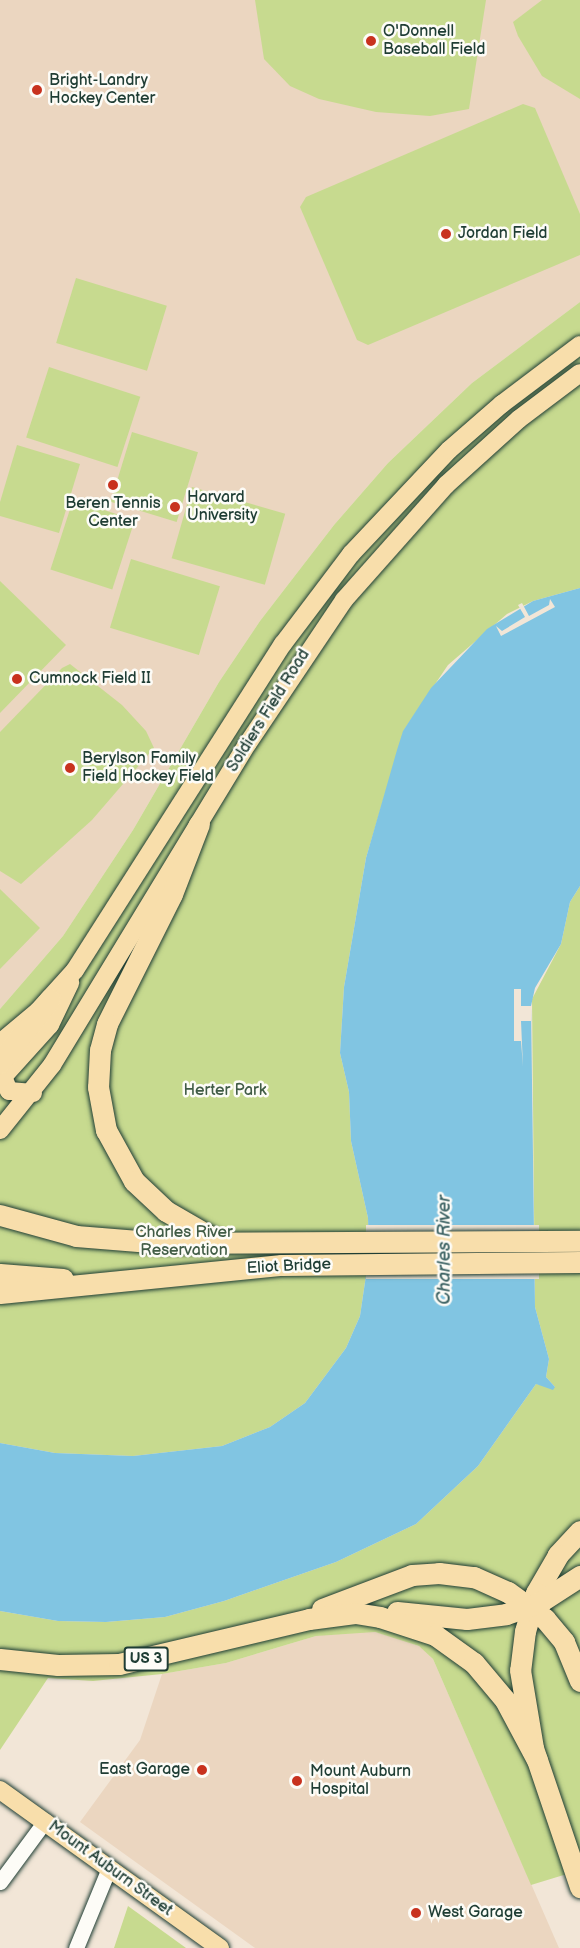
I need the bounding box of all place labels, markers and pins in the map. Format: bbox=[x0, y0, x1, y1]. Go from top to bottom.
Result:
place label: O'Donnell Baseball Field bbox=[383, 22, 485, 60]
marker: O'Donnell Baseball Field bbox=[364, 34, 378, 48]
place label: Bright-Landry Hockey Center bbox=[49, 71, 156, 109]
marker: Bright-Landry Hockey Center bbox=[30, 83, 44, 97]
place label: Jordan Field bbox=[458, 224, 548, 244]
marker: Jordan Field bbox=[439, 227, 453, 241]
marker: Beren Tennis Center bbox=[106, 478, 120, 492]
place label: Harvard University bbox=[187, 488, 257, 526]
place label: Beren Tennis Center bbox=[65, 494, 161, 532]
marker: Harvard University bbox=[168, 500, 182, 514]
place label: Cumnock Field II bbox=[29, 669, 151, 689]
marker: Cumnock Field II bbox=[10, 672, 24, 686]
place label: Berylson Family Field Hockey Field bbox=[82, 749, 215, 787]
marker: Berylson Family Field Hockey Field bbox=[63, 761, 77, 775]
place label: East Garage bbox=[99, 1760, 190, 1780]
place label: Mount Auburn Hospital bbox=[310, 1762, 411, 1800]
marker: East Garage bbox=[195, 1763, 209, 1777]
marker: Mount Auburn Hospital bbox=[288, 1772, 306, 1790]
place label: West Garage bbox=[428, 1903, 523, 1923]
marker: West Garage bbox=[409, 1906, 423, 1920]

